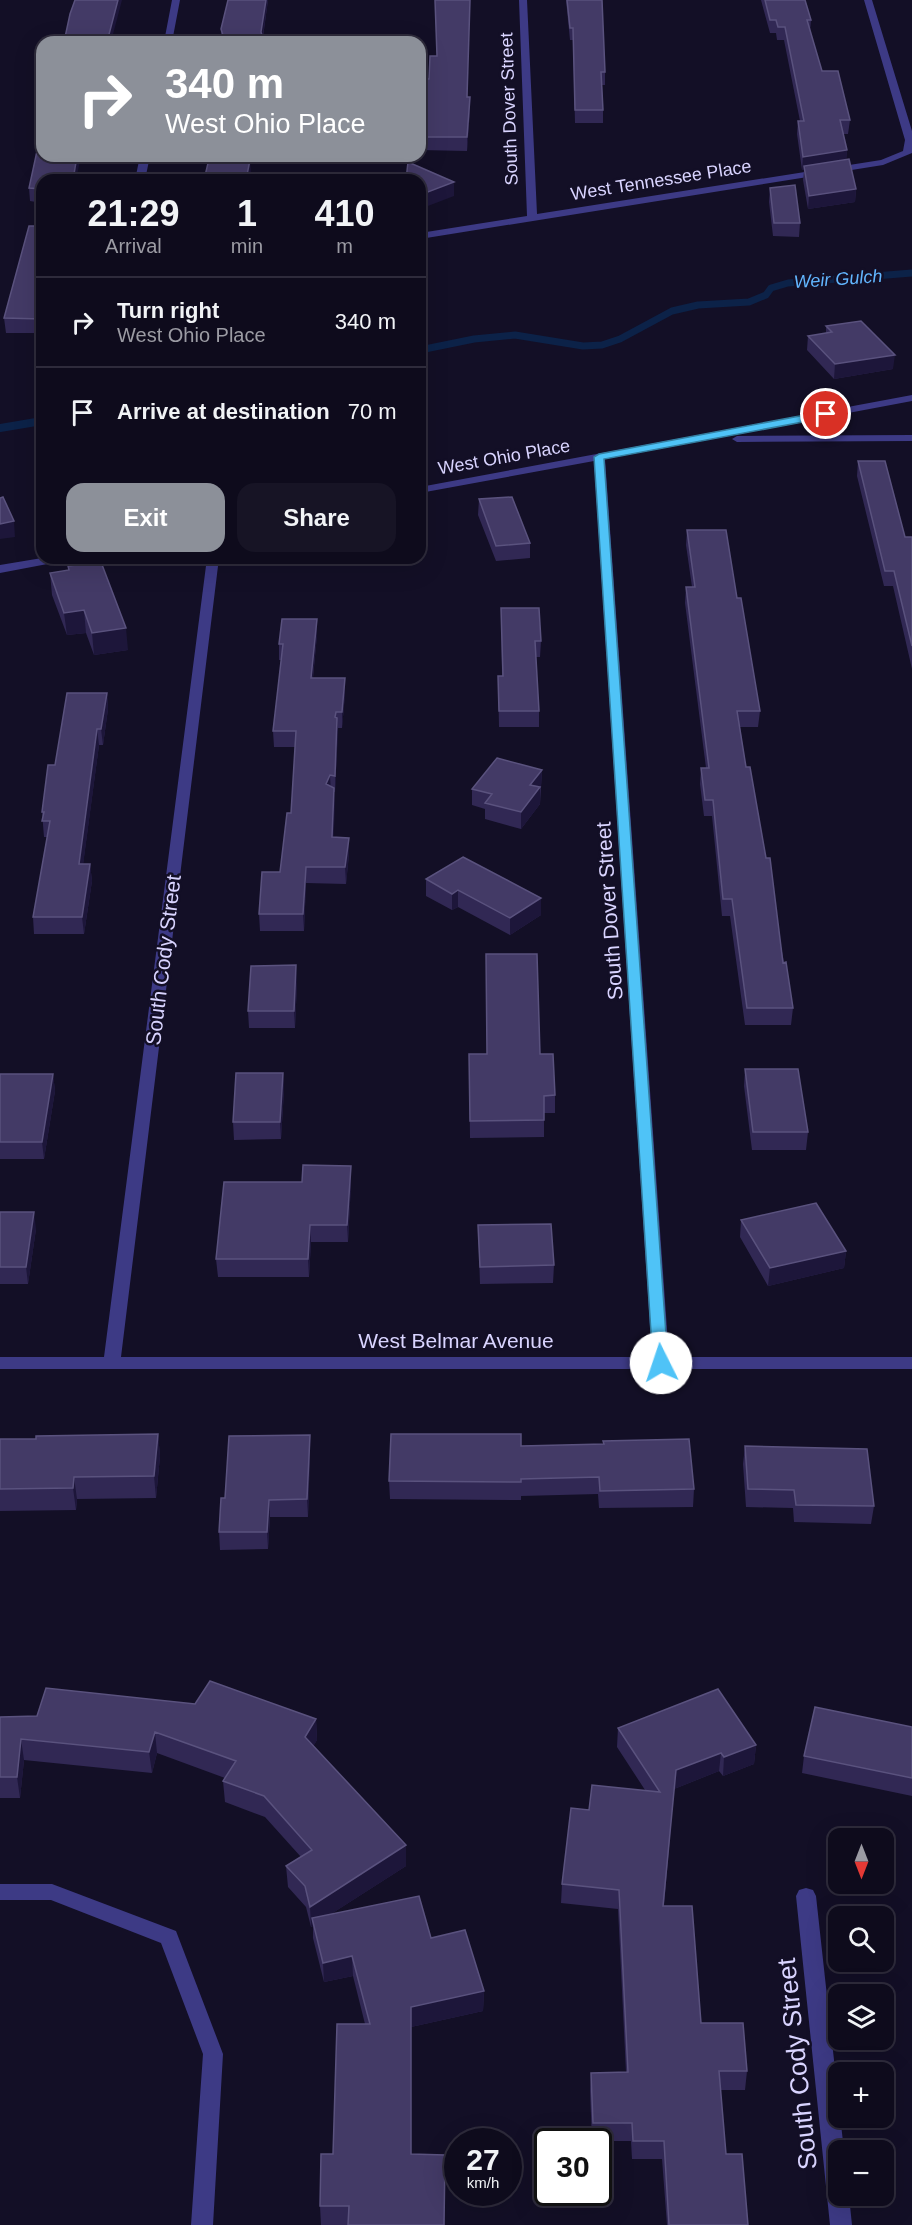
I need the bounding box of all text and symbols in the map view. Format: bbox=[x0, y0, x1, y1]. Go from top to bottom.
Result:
street label: South Dover Street bbox=[496, 32, 522, 186]
icon: right bbox=[66, 60, 144, 138]
text: 340 m bbox=[165, 60, 284, 107]
text: West Ohio Place bbox=[165, 109, 366, 139]
street label: West Tennessee Place bbox=[569, 156, 753, 204]
text: 21:29 bbox=[87, 193, 179, 234]
text: 1 bbox=[237, 193, 257, 234]
text: 410 bbox=[314, 193, 375, 234]
text: Arrival bbox=[105, 235, 162, 257]
text: min bbox=[231, 235, 263, 257]
text: m bbox=[336, 235, 353, 257]
water label: Weir Gulch bbox=[793, 266, 883, 292]
text: Turn right bbox=[117, 298, 219, 323]
icon: right bbox=[66, 306, 99, 339]
text: 340 m bbox=[335, 309, 396, 334]
text: West Ohio Place bbox=[117, 324, 266, 346]
pin bbox=[800, 388, 851, 439]
icon: arrive bbox=[66, 396, 99, 429]
icon: arrive bbox=[809, 397, 842, 430]
text: Arrive at destination bbox=[117, 399, 330, 424]
text: 70 m bbox=[348, 399, 397, 424]
street label: West Ohio Place bbox=[436, 436, 572, 478]
button: Exit bbox=[66, 483, 225, 552]
button: Share bbox=[237, 483, 396, 552]
street label: South Dover Street bbox=[591, 821, 627, 1001]
street label: South Cody Street bbox=[141, 873, 185, 1047]
street label: West Belmar Avenue bbox=[358, 1329, 554, 1352]
position arrow bbox=[629, 1331, 693, 1395]
north arrow bbox=[828, 1828, 894, 1894]
map controls bbox=[828, 1828, 894, 2206]
button: search bbox=[828, 1906, 894, 1972]
street label: South Cody Street bbox=[771, 1956, 823, 2171]
button: layers bbox=[828, 1984, 894, 2050]
button: + bbox=[828, 2062, 894, 2128]
speed limit sign: 30 bbox=[534, 2128, 612, 2206]
button: − bbox=[828, 2140, 894, 2206]
text: 27 bbox=[466, 2143, 500, 2176]
text: km/h bbox=[467, 2174, 499, 2191]

